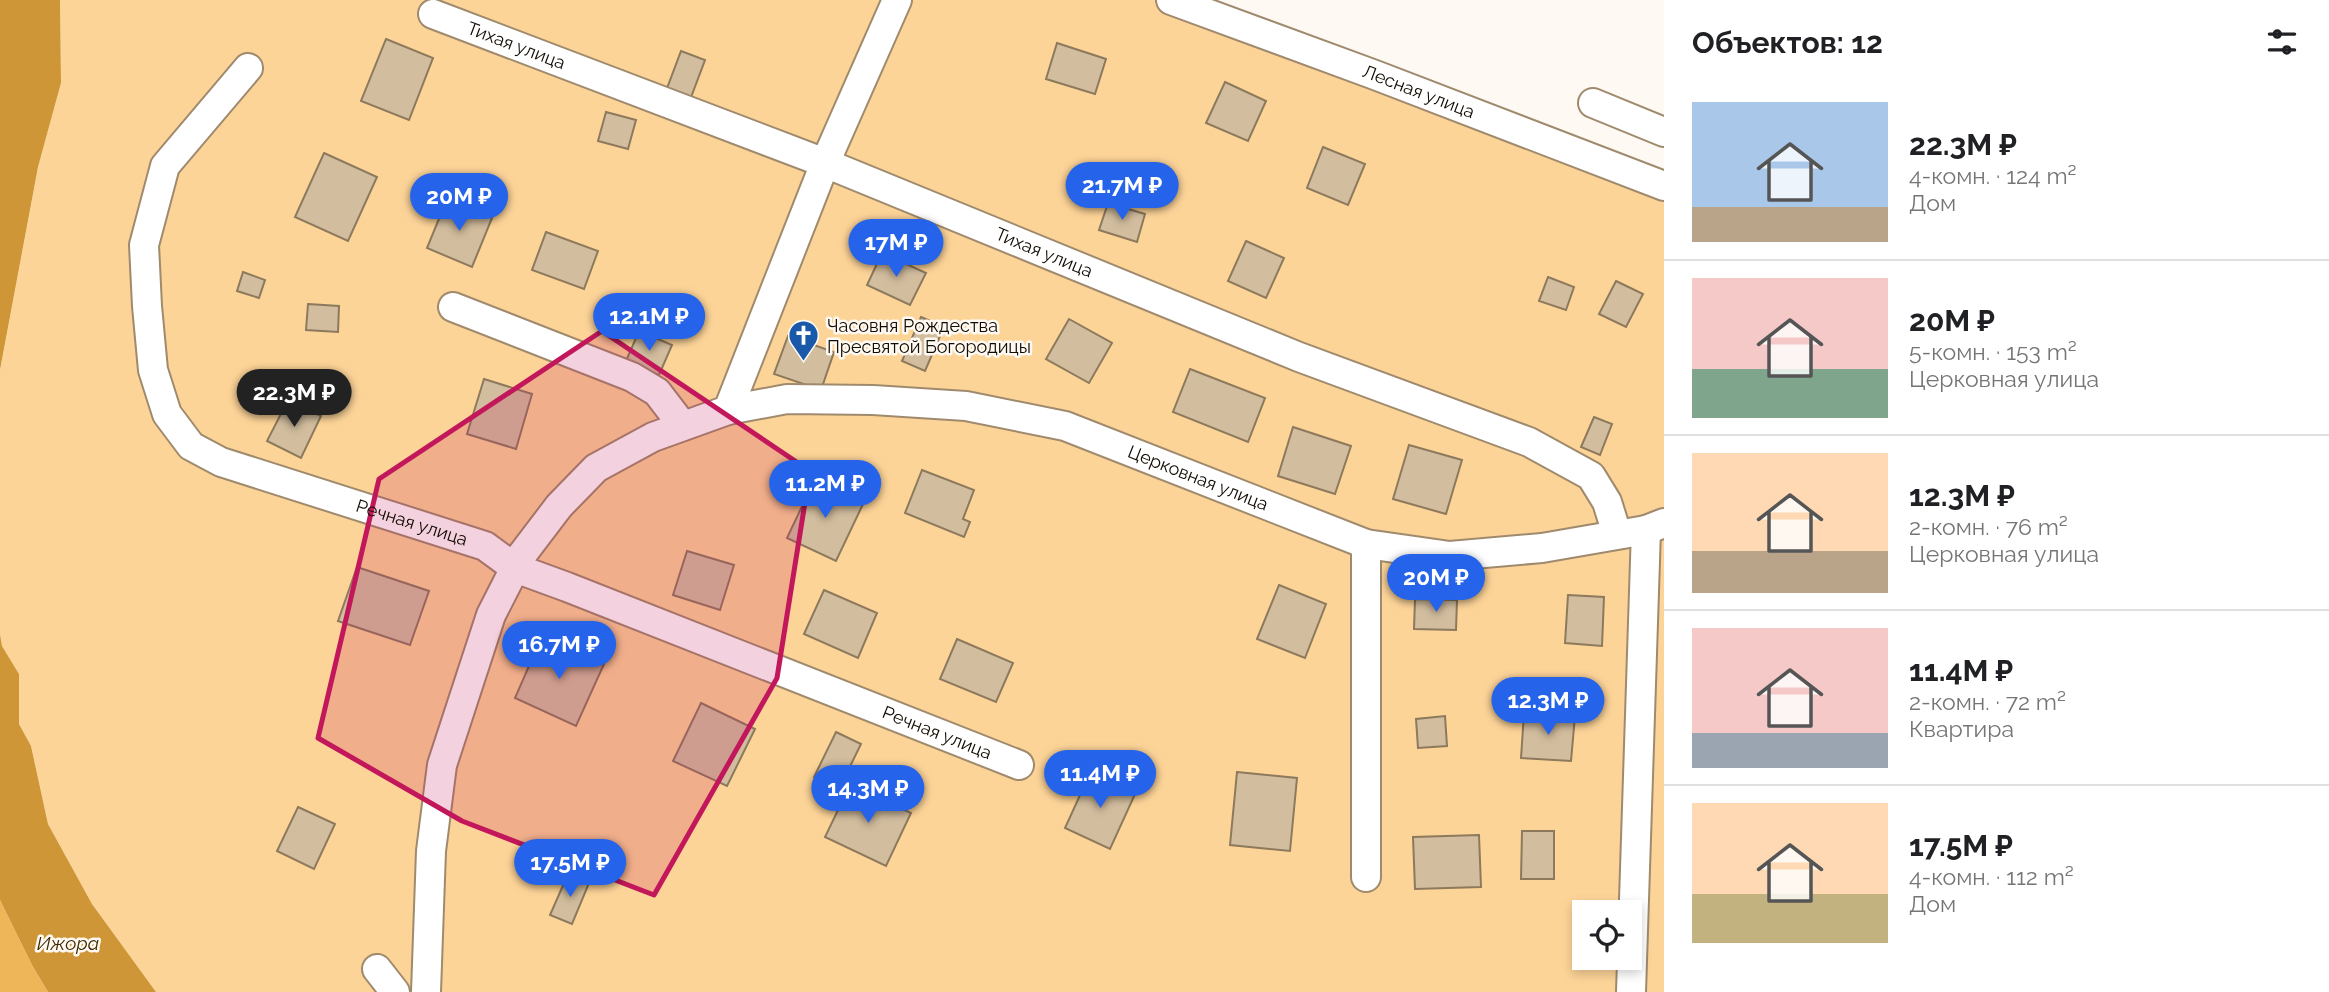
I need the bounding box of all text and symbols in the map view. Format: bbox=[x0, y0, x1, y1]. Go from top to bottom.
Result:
street label: Тихая улица bbox=[464, 17, 568, 73]
icon: filters bbox=[2263, 23, 2301, 61]
text: Объектов: 12 bbox=[1692, 25, 1883, 60]
street label: Лесная улица bbox=[1360, 60, 1478, 122]
text: 22.3M ₽ bbox=[1909, 127, 2017, 162]
icon: home bbox=[1748, 130, 1832, 214]
pin: 21.7M ₽ bbox=[1057, 162, 1187, 222]
text: 4-комн. · 124 m² bbox=[1909, 162, 2077, 189]
text: 21.7M ₽ bbox=[1082, 171, 1162, 198]
pin: 20M ₽ bbox=[410, 174, 508, 233]
text: 20M ₽ bbox=[426, 182, 492, 209]
text: Дом bbox=[1909, 189, 1956, 216]
pin: 17M ₽ bbox=[847, 219, 945, 279]
street label: Тихая улица bbox=[992, 223, 1096, 281]
text: 17M ₽ bbox=[864, 228, 928, 255]
pin: 12.1M ₽ bbox=[584, 294, 714, 353]
text: 12.1M ₽ bbox=[609, 302, 689, 329]
text: 20M ₽ bbox=[1909, 303, 1995, 338]
icon: home bbox=[1748, 306, 1832, 390]
place label: Часовня Рождества Пресвятой Богородицы bbox=[827, 315, 1031, 357]
church icon: Часовня Рождества Пресвятой Богородицы bbox=[787, 319, 821, 363]
text: 5-комн. · 153 m² bbox=[1909, 338, 2077, 365]
text: Церковная улица bbox=[1909, 365, 2099, 392]
pin: 22.3M ₽ bbox=[229, 370, 359, 429]
text: 22.3M ₽ bbox=[253, 378, 335, 405]
street label: Церковная улица bbox=[1125, 441, 1271, 515]
pin: 11.2M ₽ bbox=[760, 461, 890, 520]
text: 11.2M ₽ bbox=[785, 469, 865, 496]
text: 12.3M ₽ bbox=[1909, 478, 2015, 513]
icon: home bbox=[1748, 481, 1832, 565]
street label: Речная улица bbox=[354, 495, 470, 550]
text: 2-комн. · 76 m² bbox=[1909, 513, 2068, 540]
text: Церковная улица bbox=[1909, 540, 2099, 567]
pin: 20M ₽ bbox=[1387, 554, 1485, 614]
text: 20M ₽ bbox=[1403, 563, 1469, 590]
pin: 16.7M ₽ bbox=[494, 622, 624, 681]
text: 16.7M ₽ bbox=[518, 630, 600, 657]
text: 11.4M ₽ bbox=[1909, 653, 2013, 688]
icon: home bbox=[1748, 656, 1832, 740]
pin: 12.3M ₽ bbox=[1483, 678, 1613, 737]
text: 12.3M ₽ bbox=[1507, 686, 1589, 713]
text: 2-комн. · 72 m² bbox=[1909, 688, 2066, 715]
street label: Речная улица bbox=[880, 701, 995, 763]
text: Квартира bbox=[1909, 715, 2014, 742]
pin: 11.4M ₽ bbox=[1035, 750, 1165, 810]
text: 11.4M ₽ bbox=[1060, 759, 1140, 786]
pin: 14.3M ₽ bbox=[803, 766, 933, 825]
text: 14.3M ₽ bbox=[827, 774, 909, 801]
text: 17.5M ₽ bbox=[1909, 828, 2013, 863]
icon: home bbox=[1748, 831, 1832, 915]
pin: 17.5M ₽ bbox=[505, 839, 635, 899]
text: 17.5M ₽ bbox=[530, 848, 610, 875]
text: 4-комн. · 112 m² bbox=[1909, 863, 2074, 890]
text: Дом bbox=[1909, 890, 1956, 917]
map controls bbox=[1572, 900, 1642, 970]
button: locate bbox=[1572, 900, 1642, 970]
water label: Ижора bbox=[37, 932, 99, 954]

